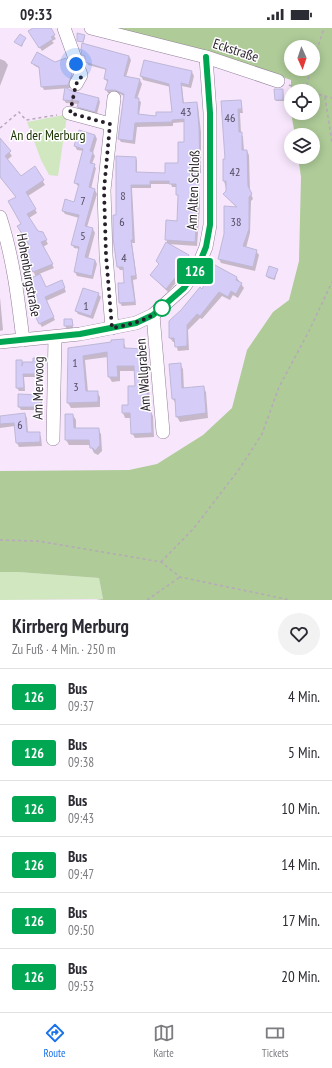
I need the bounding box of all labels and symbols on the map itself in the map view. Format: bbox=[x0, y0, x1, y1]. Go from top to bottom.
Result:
street label: Eckstraße bbox=[211, 34, 261, 66]
north arrow bbox=[284, 40, 320, 76]
your location bbox=[66, 54, 86, 74]
house number: 43 bbox=[181, 104, 191, 119]
house number: 46 bbox=[225, 110, 235, 125]
park label: An der Merburg bbox=[11, 126, 85, 144]
street label: Am Alten Schloß bbox=[183, 149, 203, 230]
house number: 42 bbox=[230, 164, 240, 179]
house number: 8 bbox=[120, 188, 126, 203]
house number: 7 bbox=[80, 193, 86, 208]
house number: 6 bbox=[119, 214, 125, 229]
house number: 38 bbox=[231, 214, 241, 229]
house number: 5 bbox=[80, 228, 86, 243]
street label: Hohenburgstraße bbox=[13, 232, 45, 318]
house number: 4 bbox=[121, 250, 127, 265]
line badge: 126 bbox=[172, 258, 218, 284]
house number: 1 bbox=[83, 298, 89, 313]
unlabelled marker bbox=[153, 299, 171, 317]
street label: Am Wallgraben bbox=[131, 338, 155, 412]
house number: 1 bbox=[72, 355, 78, 370]
street label: Am Merwoog bbox=[28, 356, 48, 420]
house number: 3 bbox=[73, 379, 79, 394]
house number: 6 bbox=[17, 417, 23, 432]

